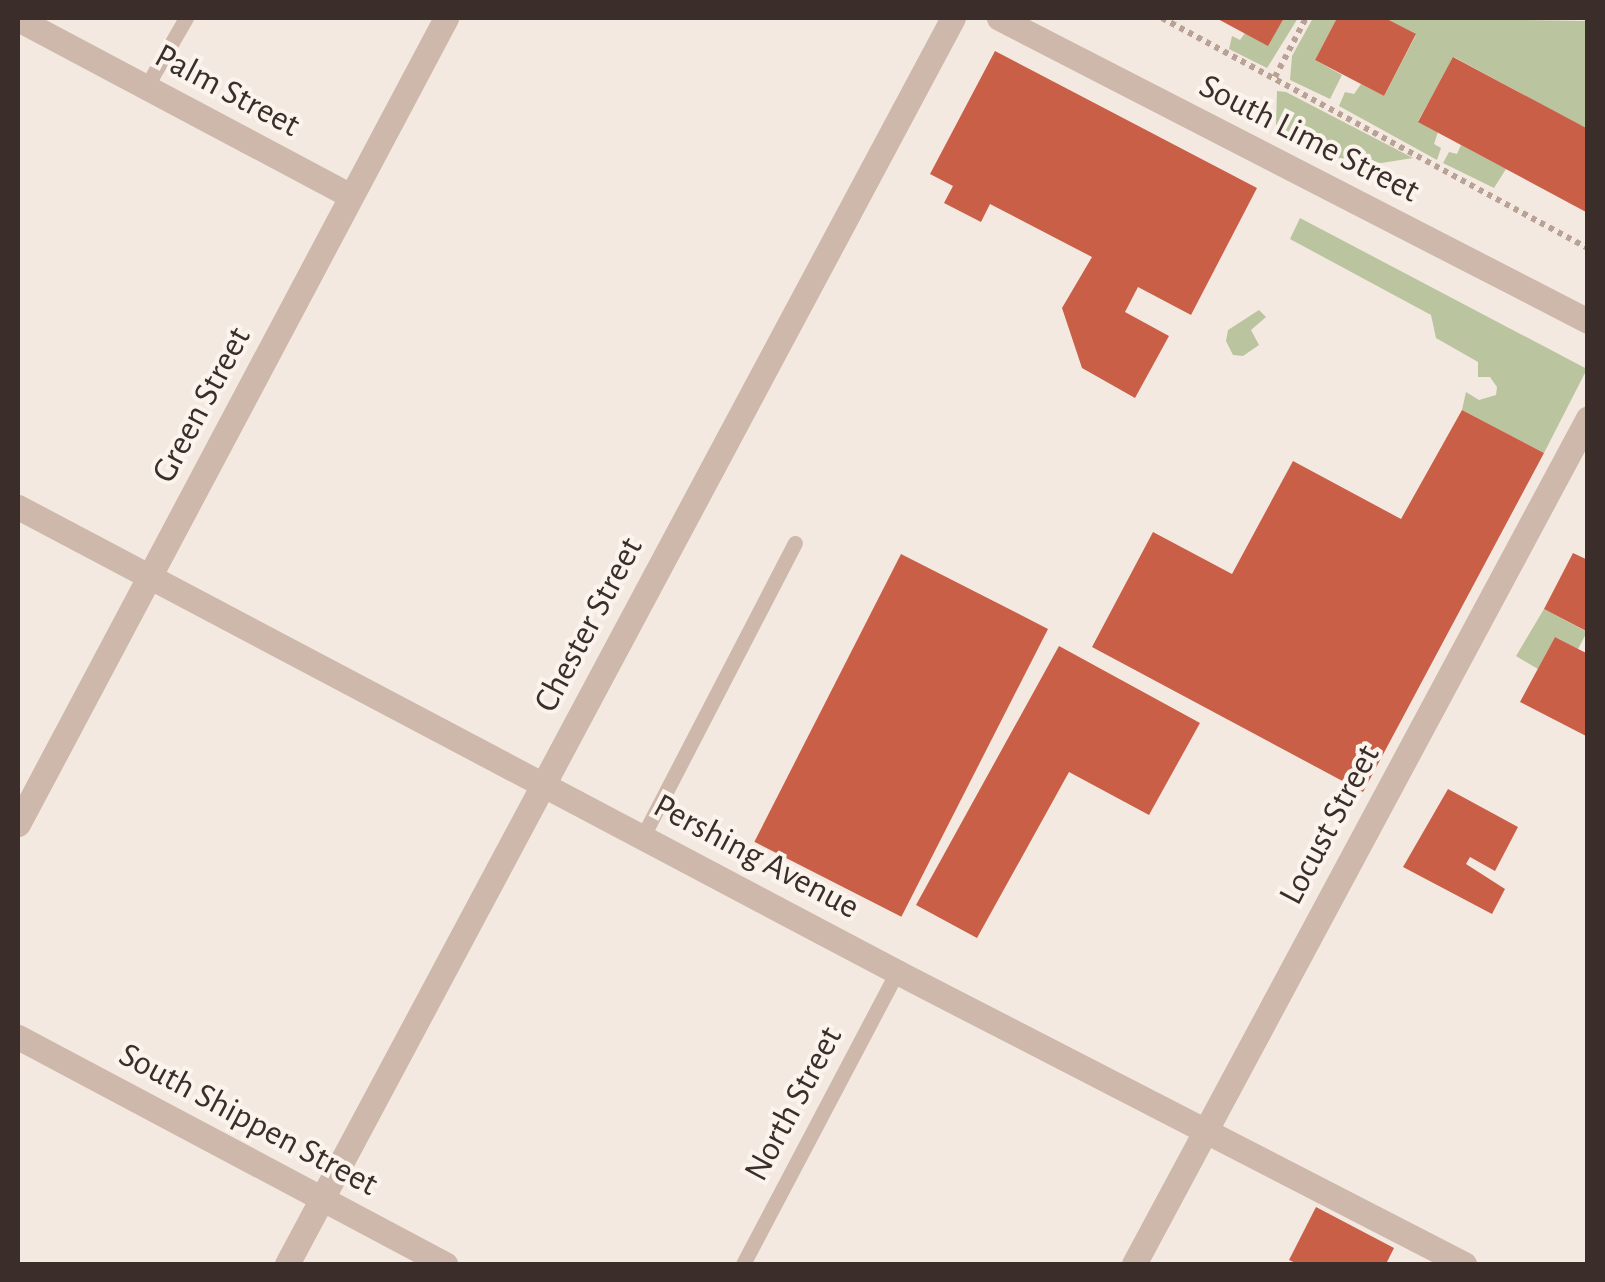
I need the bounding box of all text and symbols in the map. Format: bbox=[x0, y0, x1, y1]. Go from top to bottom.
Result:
street label: Palm Street bbox=[147, 35, 307, 147]
street label: South Lime Street bbox=[1192, 66, 1426, 212]
street label: Green Street bbox=[144, 320, 260, 490]
street label: Chester Street bbox=[525, 530, 653, 720]
street label: Locust Street bbox=[1270, 738, 1390, 912]
street label: Pershing Avenue bbox=[646, 785, 866, 929]
street label: North Street bbox=[736, 1020, 852, 1188]
street label: South Shippen Street bbox=[112, 1034, 384, 1206]

